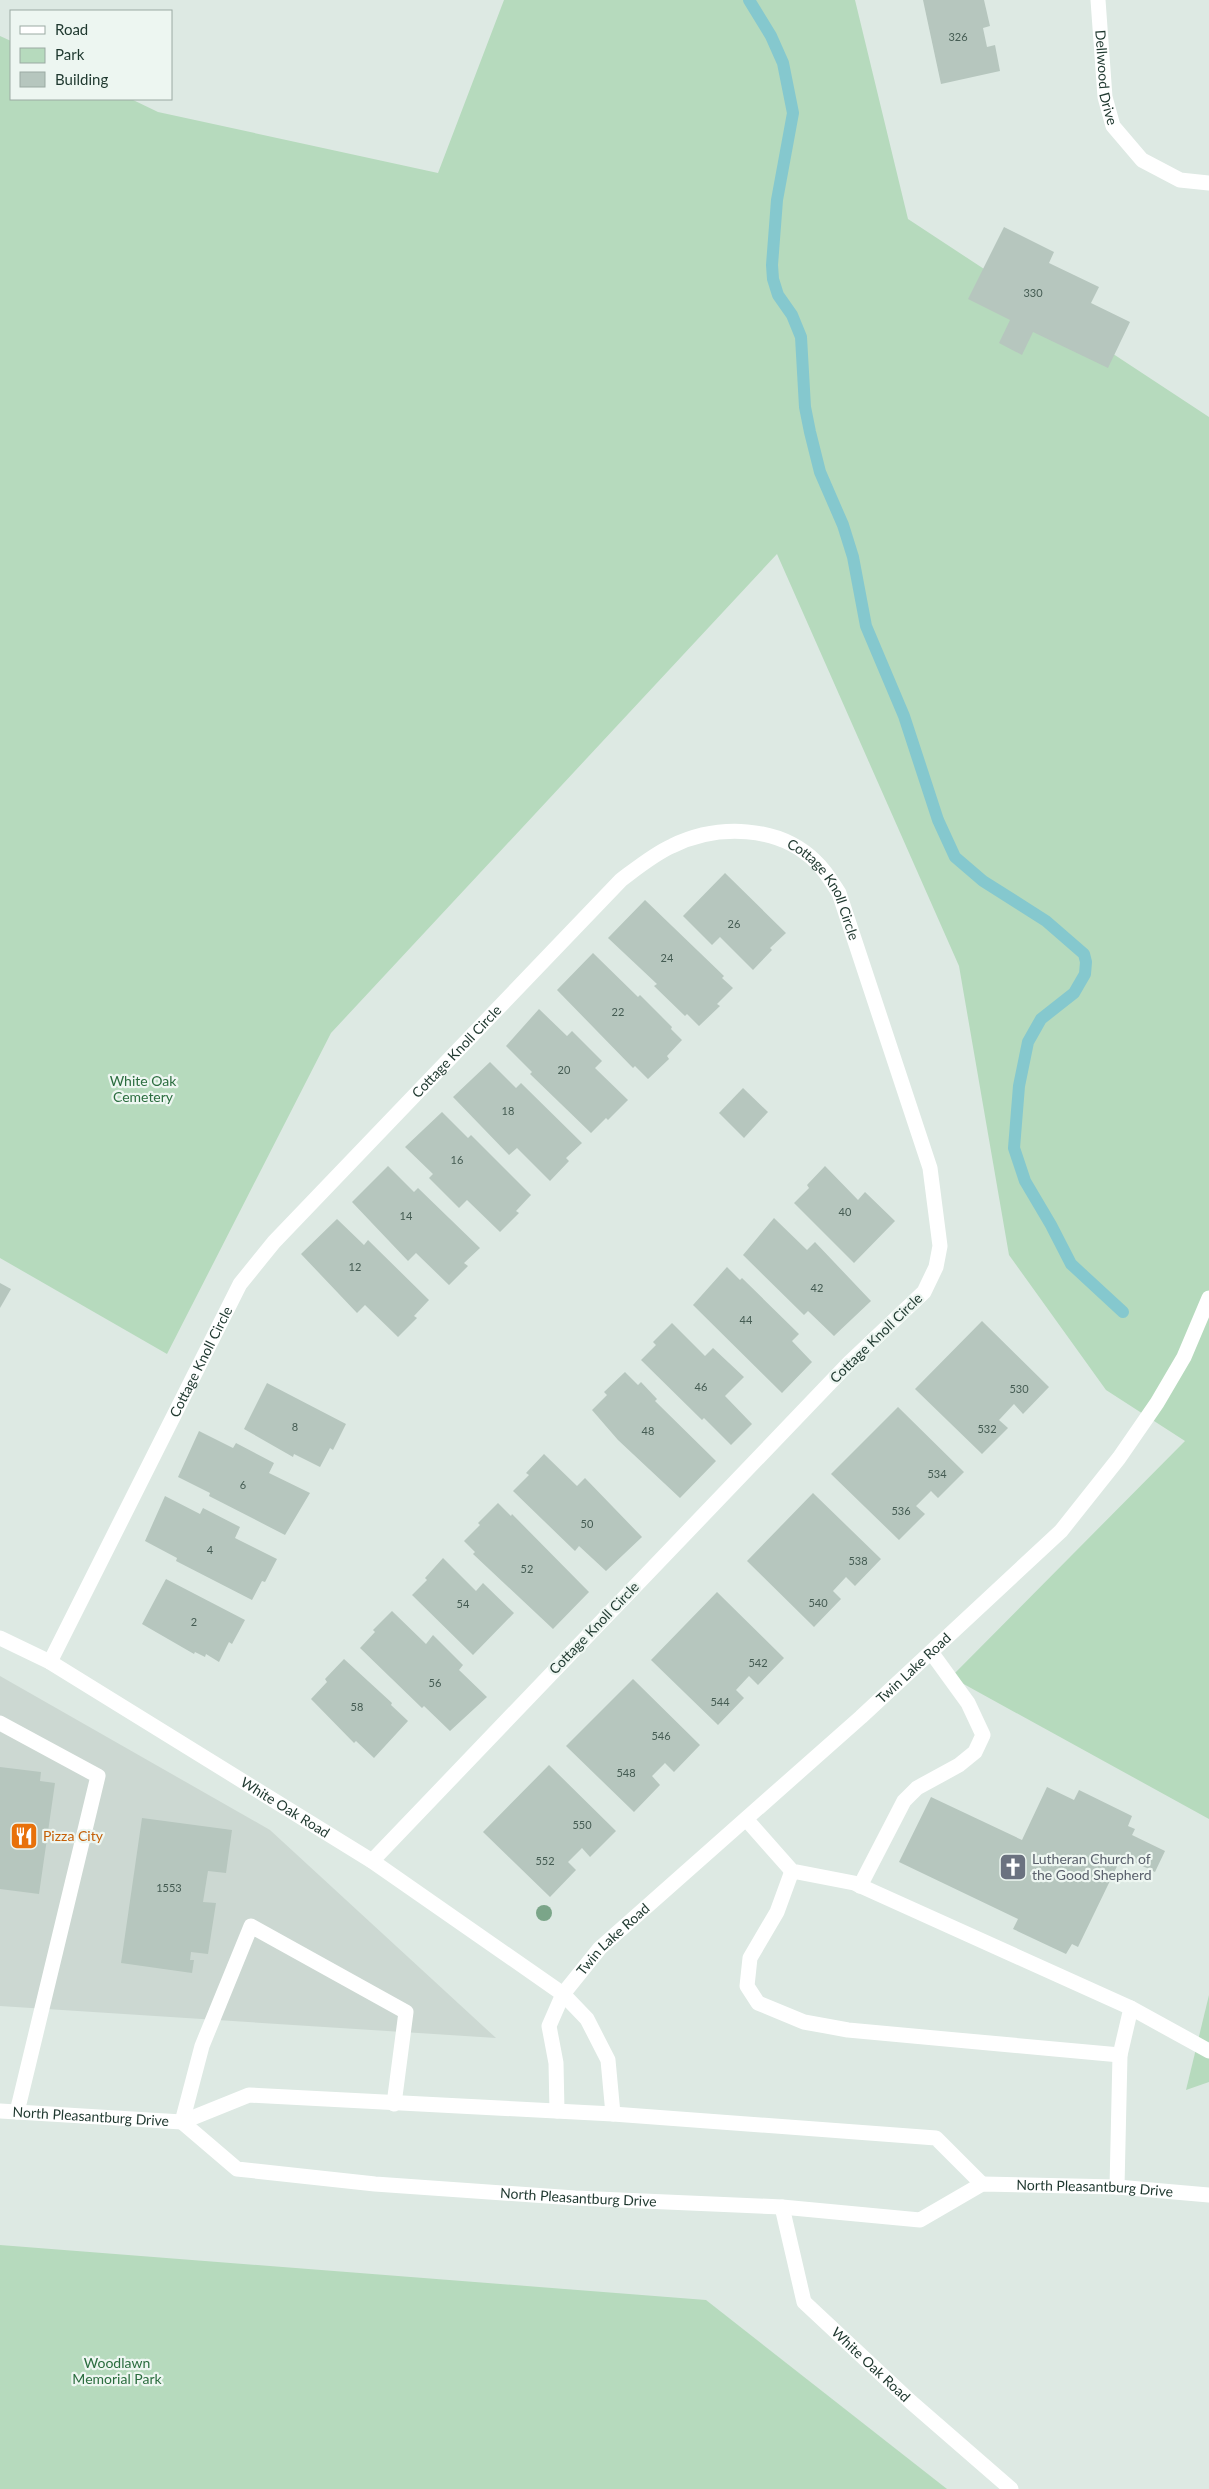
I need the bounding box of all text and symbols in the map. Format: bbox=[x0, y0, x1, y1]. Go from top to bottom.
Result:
legend bbox=[10, 10, 172, 100]
text: Road bbox=[55, 20, 88, 38]
street label: Dellwood Drive bbox=[1092, 29, 1121, 127]
house number: 326 bbox=[948, 30, 968, 43]
text: Park bbox=[55, 45, 85, 63]
text: Building bbox=[55, 70, 108, 88]
house number: 330 bbox=[1023, 286, 1043, 299]
street label: Cottage Knoll Circle bbox=[785, 835, 863, 942]
house number: 26 bbox=[728, 917, 740, 930]
house number: 24 bbox=[661, 951, 674, 964]
street label: Cottage Knoll Circle bbox=[408, 1001, 505, 1101]
house number: 22 bbox=[612, 1005, 624, 1018]
house number: 20 bbox=[558, 1063, 571, 1076]
park label: White Oak Cemetery bbox=[110, 1072, 177, 1105]
house number: 18 bbox=[502, 1104, 514, 1117]
house number: 16 bbox=[451, 1153, 463, 1166]
house number: 40 bbox=[839, 1205, 852, 1218]
house number: 14 bbox=[400, 1209, 413, 1222]
house number: 12 bbox=[349, 1260, 361, 1273]
house number: 42 bbox=[811, 1281, 823, 1294]
street label: Cottage Knoll Circle bbox=[826, 1289, 925, 1386]
street label: Cottage Knoll Circle bbox=[165, 1303, 235, 1420]
house number: 44 bbox=[740, 1313, 753, 1326]
house number: 46 bbox=[695, 1380, 707, 1393]
house number: 530 bbox=[1009, 1382, 1029, 1395]
house number: 8 bbox=[292, 1420, 298, 1433]
house number: 532 bbox=[977, 1422, 997, 1435]
house number: 48 bbox=[642, 1424, 654, 1437]
house number: 534 bbox=[927, 1467, 947, 1480]
house number: 6 bbox=[240, 1478, 246, 1491]
house number: 536 bbox=[891, 1504, 911, 1517]
house number: 50 bbox=[581, 1517, 594, 1530]
house number: 4 bbox=[207, 1543, 214, 1556]
house number: 538 bbox=[848, 1554, 868, 1567]
house number: 52 bbox=[521, 1562, 533, 1575]
street label: Cottage Knoll Circle bbox=[545, 1578, 642, 1677]
house number: 540 bbox=[808, 1596, 828, 1609]
house number: 54 bbox=[457, 1597, 470, 1610]
house number: 2 bbox=[191, 1615, 197, 1628]
street label: Twin Lake Road bbox=[872, 1629, 954, 1707]
house number: 542 bbox=[748, 1656, 768, 1669]
house number: 56 bbox=[429, 1676, 441, 1689]
house number: 544 bbox=[710, 1695, 730, 1708]
house number: 58 bbox=[351, 1700, 363, 1713]
house number: 546 bbox=[651, 1729, 671, 1742]
house number: 548 bbox=[616, 1766, 636, 1779]
street label: White Oak Road bbox=[238, 1773, 333, 1841]
house number: 550 bbox=[572, 1818, 592, 1831]
restaurant icon: Pizza City bbox=[9, 1821, 39, 1851]
place label: Pizza City bbox=[43, 1827, 104, 1844]
place label: Lutheran Church of the Good Shepherd bbox=[1032, 1850, 1152, 1883]
church icon: Lutheran Church of the Good Shepherd bbox=[998, 1852, 1028, 1882]
house number: 552 bbox=[535, 1854, 555, 1867]
house number: 1553 bbox=[156, 1881, 182, 1894]
street label: Twin Lake Road bbox=[573, 1899, 653, 1978]
street label: North Pleasantburg Drive bbox=[12, 2103, 170, 2129]
street label: North Pleasantburg Drive bbox=[1016, 2176, 1174, 2200]
street label: North Pleasantburg Drive bbox=[500, 2184, 657, 2210]
street label: White Oak Road bbox=[828, 2323, 914, 2405]
park label: Woodlawn Memorial Park bbox=[72, 2354, 163, 2387]

